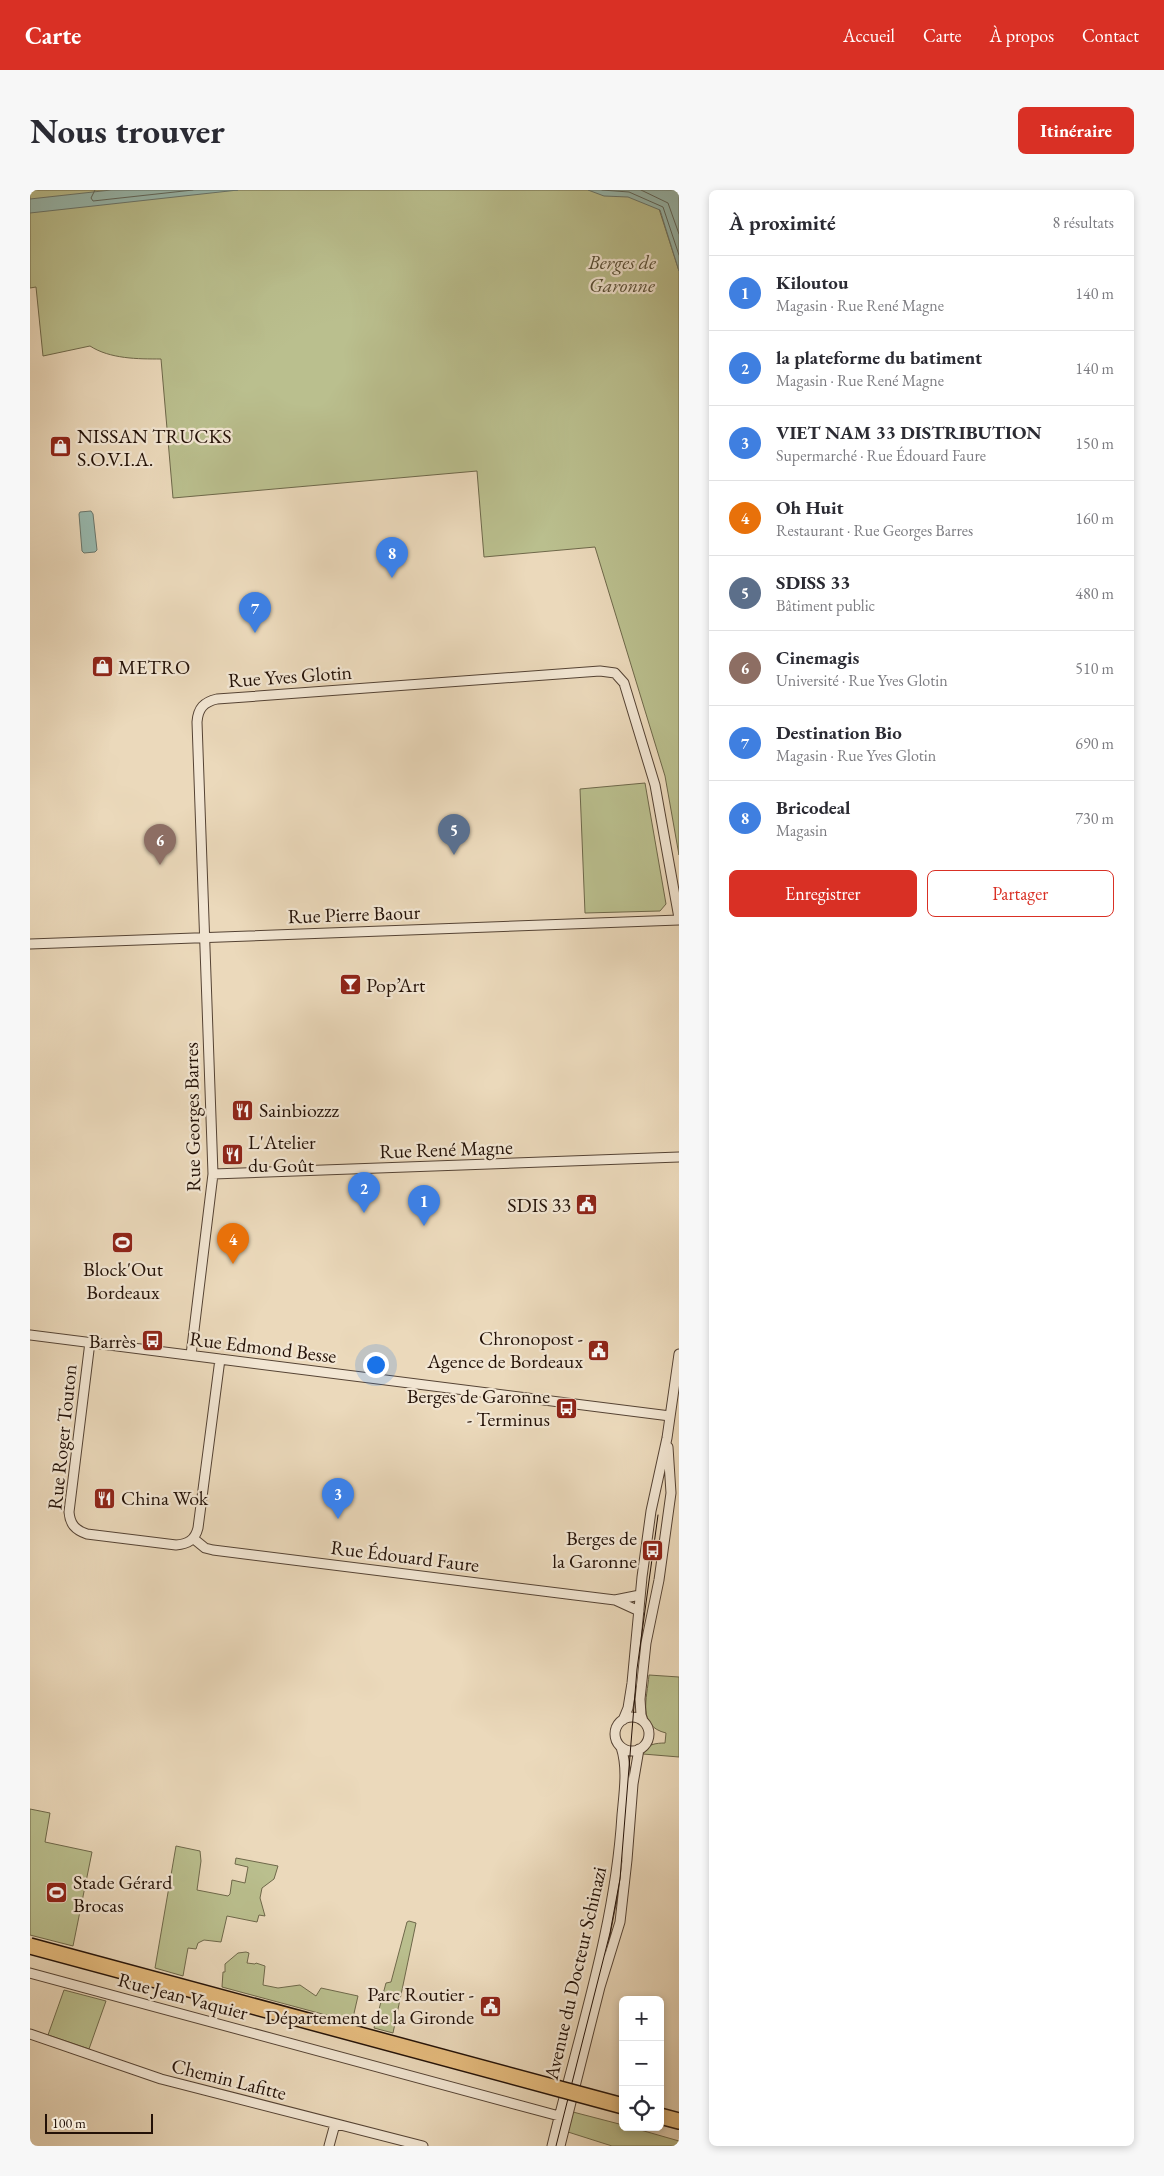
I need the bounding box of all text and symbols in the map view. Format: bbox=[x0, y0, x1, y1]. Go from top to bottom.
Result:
text: Carte bbox=[25, 20, 81, 51]
text: Accueil bbox=[843, 24, 895, 47]
text: Carte bbox=[923, 24, 962, 47]
text: À propos bbox=[990, 24, 1054, 47]
text: Contact bbox=[1082, 24, 1139, 47]
button: Itinéraire bbox=[1018, 107, 1134, 154]
text: Nous trouver bbox=[30, 108, 225, 153]
text: À proximité bbox=[729, 209, 836, 236]
text: 8 résultats bbox=[1052, 212, 1114, 233]
park label: Berges de Garonne bbox=[587, 249, 656, 298]
text: Kiloutou bbox=[776, 270, 848, 295]
text: 1 bbox=[741, 283, 749, 304]
text: 140 m bbox=[1075, 283, 1114, 304]
text: Magasin · Rue René Magne bbox=[776, 295, 944, 316]
text: la plateforme du batiment bbox=[776, 345, 982, 370]
text: 2 bbox=[741, 358, 749, 379]
text: 140 m bbox=[1075, 358, 1114, 379]
text: Magasin · Rue René Magne bbox=[776, 370, 944, 391]
text: VIET NAM 33 DISTRIBUTION bbox=[776, 420, 1042, 445]
place label: NISSAN TRUCKS S.O.V.I.A. bbox=[77, 423, 231, 472]
text: 3 bbox=[741, 433, 749, 454]
text: 150 m bbox=[1075, 433, 1114, 454]
shop icon: NISSAN TRUCKS S.O.V.I.A. bbox=[49, 435, 73, 459]
text: Supermarché · Rue Édouard Faure bbox=[776, 445, 986, 466]
text: Oh Huit bbox=[776, 495, 844, 520]
text: 4 bbox=[741, 508, 749, 529]
text: 160 m bbox=[1075, 508, 1114, 529]
text: Restaurant · Rue Georges Barres bbox=[776, 520, 973, 541]
pin: 8 bbox=[376, 537, 408, 578]
text: SDISS 33 bbox=[776, 570, 850, 595]
text: 5 bbox=[741, 583, 749, 604]
text: 480 m bbox=[1075, 583, 1114, 604]
pin: 7 bbox=[239, 592, 271, 633]
text: Bâtiment public bbox=[776, 595, 875, 616]
text: Cinemagis bbox=[776, 645, 859, 670]
place label: METRO bbox=[118, 654, 190, 680]
shop icon: METRO bbox=[90, 655, 114, 679]
text: 6 bbox=[741, 658, 749, 679]
text: 510 m bbox=[1075, 658, 1114, 679]
street label: Rue Yves Glotin bbox=[227, 659, 353, 693]
text: Université · Rue Yves Glotin bbox=[776, 670, 948, 691]
text: Destination Bio bbox=[776, 720, 902, 745]
text: 7 bbox=[741, 733, 749, 754]
text: 690 m bbox=[1075, 733, 1114, 754]
text: Magasin · Rue Yves Glotin bbox=[776, 745, 936, 766]
text: Bricodeal bbox=[776, 795, 851, 820]
text: 8 bbox=[741, 808, 749, 829]
text: 730 m bbox=[1075, 808, 1114, 829]
pin: 5 bbox=[438, 814, 470, 855]
text: Magasin bbox=[776, 820, 827, 841]
pin: 6 bbox=[144, 824, 176, 865]
button: Enregistrer bbox=[729, 870, 917, 917]
button: Partager bbox=[927, 870, 1114, 917]
street label: Rue Pierre Baour bbox=[287, 899, 421, 929]
place label: Pop’Art bbox=[366, 972, 426, 998]
bar icon: Pop’Art bbox=[338, 973, 362, 997]
street label: Rue Georges Barres bbox=[178, 1042, 206, 1192]
place label: Sainbiozzz bbox=[259, 1097, 340, 1123]
restaurant icon: Sainbiozzz bbox=[231, 1098, 255, 1122]
place label: L'Atelier du Goût bbox=[248, 1129, 316, 1178]
street label: Rue René Magne bbox=[379, 1134, 513, 1164]
restaurant icon: L'Atelier du Goût bbox=[220, 1142, 244, 1166]
pin: 2 bbox=[348, 1172, 380, 1213]
pin: 1 bbox=[408, 1185, 440, 1226]
place label: SDIS 33 bbox=[507, 1192, 571, 1218]
public building icon: SDIS 33 bbox=[575, 1193, 599, 1217]
pin: 4 bbox=[217, 1223, 249, 1264]
sports icon: Block'Out Bordeaux bbox=[111, 1231, 135, 1255]
place label: Block'Out Bordeaux bbox=[83, 1256, 164, 1305]
street label: Rue Edmond Besse bbox=[188, 1325, 338, 1369]
place label: Chronopost - Agence de Bordeaux bbox=[426, 1325, 583, 1374]
place label: Barrès bbox=[89, 1328, 136, 1354]
bus stop icon: Barrès bbox=[140, 1329, 164, 1353]
public building icon: Chronopost - Agence de Bordeaux bbox=[587, 1338, 611, 1362]
your location bbox=[363, 1352, 389, 1378]
street label: Rue Roger Touton bbox=[41, 1362, 83, 1511]
place label: Berges de Garonne - Terminus bbox=[407, 1383, 550, 1432]
bus stop icon: Berges de Garonne - Terminus bbox=[554, 1396, 578, 1420]
pin: 3 bbox=[322, 1478, 354, 1519]
place label: China Wok bbox=[121, 1485, 209, 1511]
restaurant icon: China Wok bbox=[93, 1486, 117, 1510]
place label: Berges de la Garonne bbox=[552, 1525, 637, 1574]
street label: Rue Édouard Faure bbox=[329, 1534, 481, 1578]
bus stop icon: Berges de la Garonne bbox=[641, 1538, 665, 1562]
street label: Avenue du Docteur Schinazi bbox=[538, 1864, 612, 2083]
place label: Stade Gérard Brocas bbox=[73, 1869, 173, 1918]
sports icon: Stade Gérard Brocas bbox=[45, 1881, 69, 1905]
street label: Rue Jean Vaquier bbox=[115, 1966, 251, 2026]
place label: Parc Routier - Département de la Gironde bbox=[265, 1981, 474, 2030]
public building icon: Parc Routier - Département de la Gironde bbox=[478, 1994, 502, 2018]
map controls bbox=[619, 1996, 664, 2131]
button: + bbox=[619, 1996, 664, 2041]
button: − bbox=[619, 2041, 664, 2086]
street label: Chemin Lafitte bbox=[169, 2052, 289, 2106]
button: locate bbox=[619, 2086, 664, 2131]
scale bar bbox=[45, 2111, 152, 2134]
text: 100 m bbox=[52, 2114, 86, 2132]

